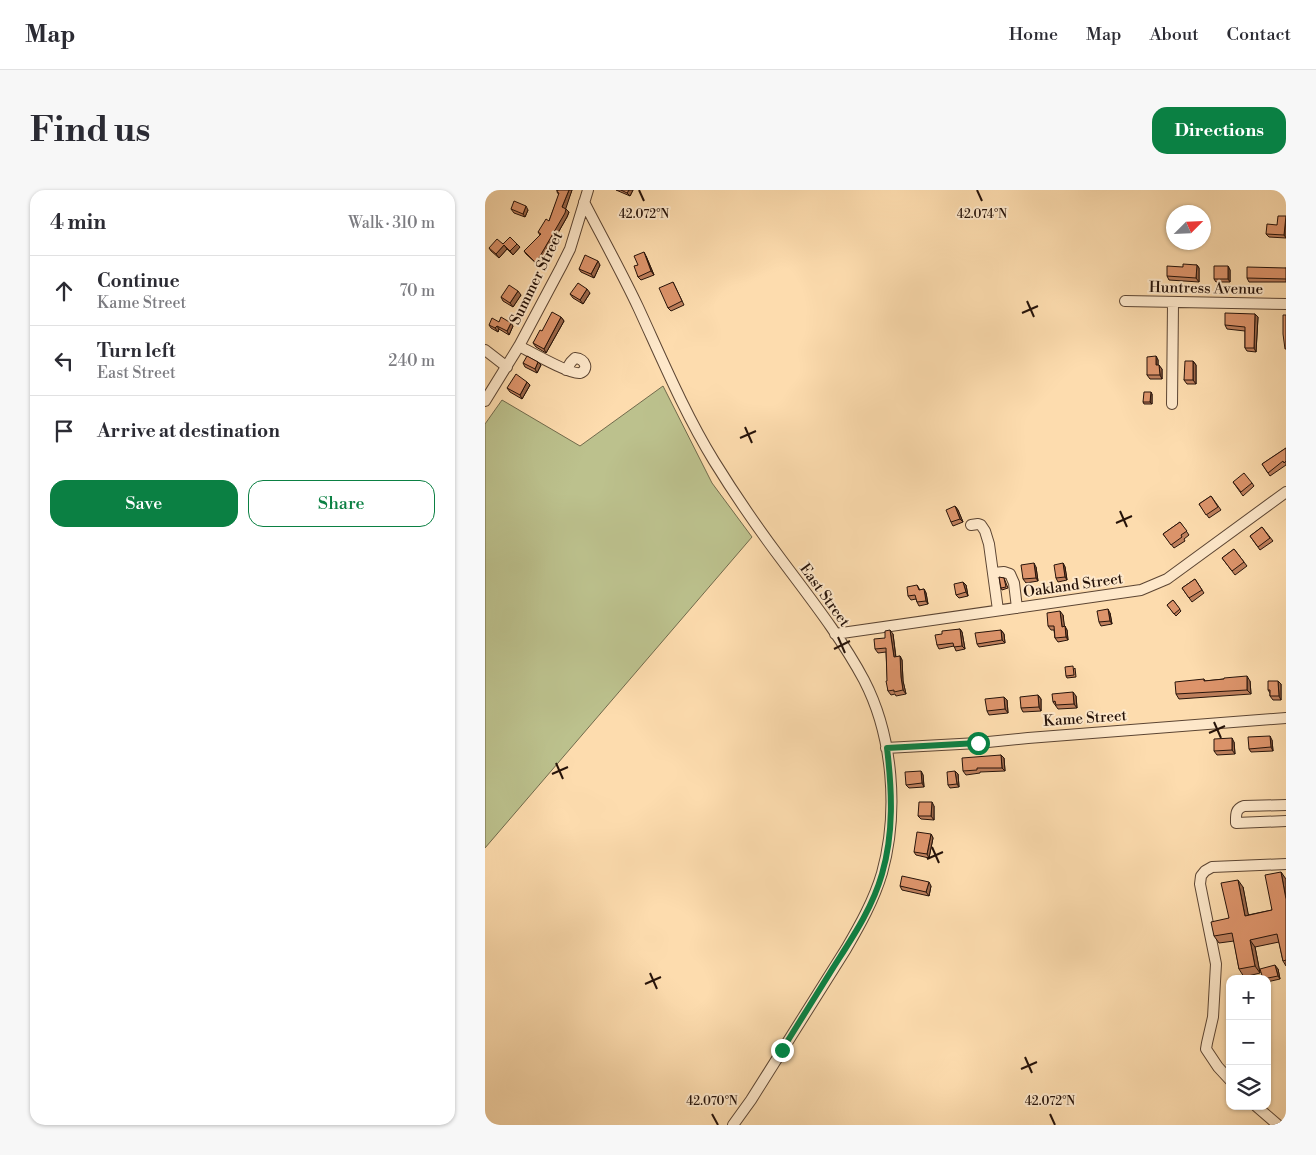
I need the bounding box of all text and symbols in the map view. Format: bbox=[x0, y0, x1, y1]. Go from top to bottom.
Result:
text: Map bbox=[25, 20, 75, 50]
text: Home bbox=[1009, 23, 1058, 46]
text: Map bbox=[1086, 23, 1122, 46]
text: About bbox=[1150, 23, 1199, 46]
text: Contact bbox=[1227, 23, 1291, 46]
button: Directions bbox=[1152, 107, 1286, 154]
text: Find us bbox=[30, 109, 150, 152]
north arrow bbox=[1166, 205, 1211, 250]
text: 42.072°N bbox=[619, 207, 669, 222]
text: 42.074°N bbox=[957, 207, 1007, 222]
text: 4 min bbox=[50, 210, 106, 236]
text: Walk · 310 m bbox=[348, 213, 435, 233]
street label: Summer Street bbox=[506, 228, 567, 328]
text: Continue bbox=[97, 269, 180, 293]
icon: ahead bbox=[50, 277, 78, 305]
street label: Huntress Avenue bbox=[1149, 278, 1263, 299]
text: 70 m bbox=[399, 281, 435, 301]
text: Kame Street bbox=[97, 293, 186, 313]
text: Turn left bbox=[97, 339, 176, 363]
icon: left bbox=[50, 347, 78, 375]
text: 240 m bbox=[388, 351, 435, 371]
text: East Street bbox=[97, 363, 176, 383]
icon: arrive bbox=[50, 417, 78, 445]
text: Arrive at destination bbox=[97, 419, 280, 443]
button: Save bbox=[50, 480, 238, 527]
button: Share bbox=[248, 480, 435, 527]
street label: East Street bbox=[795, 560, 854, 631]
street label: Oakland Street bbox=[1022, 569, 1125, 602]
street label: Kame Street bbox=[1043, 706, 1128, 731]
route start bbox=[967, 732, 990, 755]
map controls bbox=[1226, 975, 1271, 1110]
button: + bbox=[1226, 975, 1271, 1020]
button: − bbox=[1226, 1020, 1271, 1065]
route end bbox=[771, 1039, 794, 1062]
button: layers bbox=[1226, 1065, 1271, 1110]
text: 42.070°N bbox=[686, 1094, 738, 1109]
text: 42.072°N bbox=[1025, 1094, 1075, 1109]

